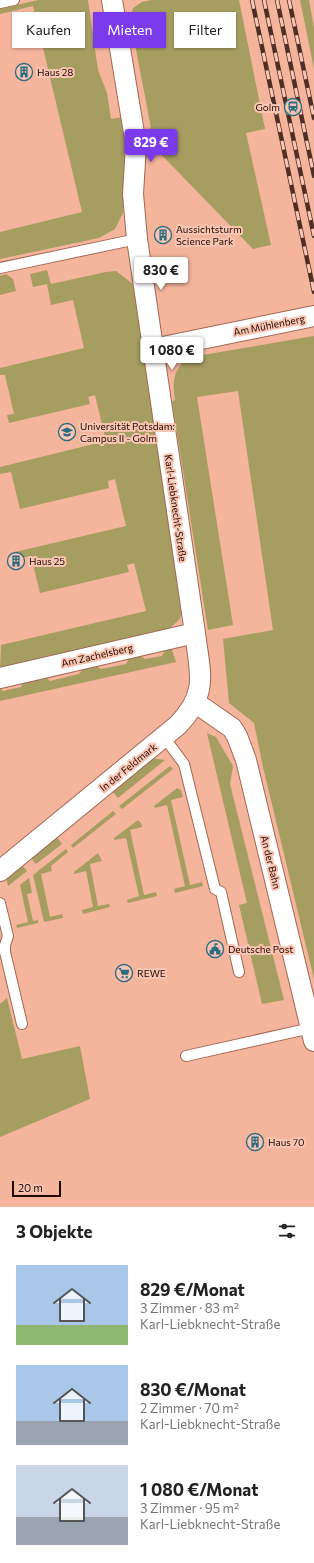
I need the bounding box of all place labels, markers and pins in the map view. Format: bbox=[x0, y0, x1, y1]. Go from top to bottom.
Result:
building icon: Haus 28 bbox=[14, 62, 34, 82]
place label: Haus 28 bbox=[37, 66, 73, 78]
station icon: Golm bbox=[283, 97, 303, 117]
place label: Golm bbox=[255, 101, 280, 113]
pin: 829 € bbox=[123, 129, 179, 163]
place label: Aussichtsturm Science Park bbox=[176, 223, 242, 247]
building icon: Aussichtsturm Science Park bbox=[153, 225, 173, 245]
pin: 830 € bbox=[133, 257, 189, 291]
pin: 1 080 € bbox=[135, 337, 209, 371]
place label: Universität Potsdam: Campus II - Golm bbox=[80, 420, 175, 444]
school or university icon: Universität Potsdam: Campus II - Golm bbox=[57, 422, 77, 442]
building icon: Haus 25 bbox=[6, 551, 26, 571]
place label: Haus 25 bbox=[29, 555, 65, 567]
public building icon: Deutsche Post bbox=[205, 939, 225, 959]
place label: Deutsche Post bbox=[228, 943, 293, 955]
supermarket icon: REWE bbox=[114, 963, 134, 983]
place label: REWE bbox=[137, 967, 166, 979]
building icon: Haus 70 bbox=[245, 1132, 265, 1152]
place label: Haus 70 bbox=[268, 1136, 305, 1148]

